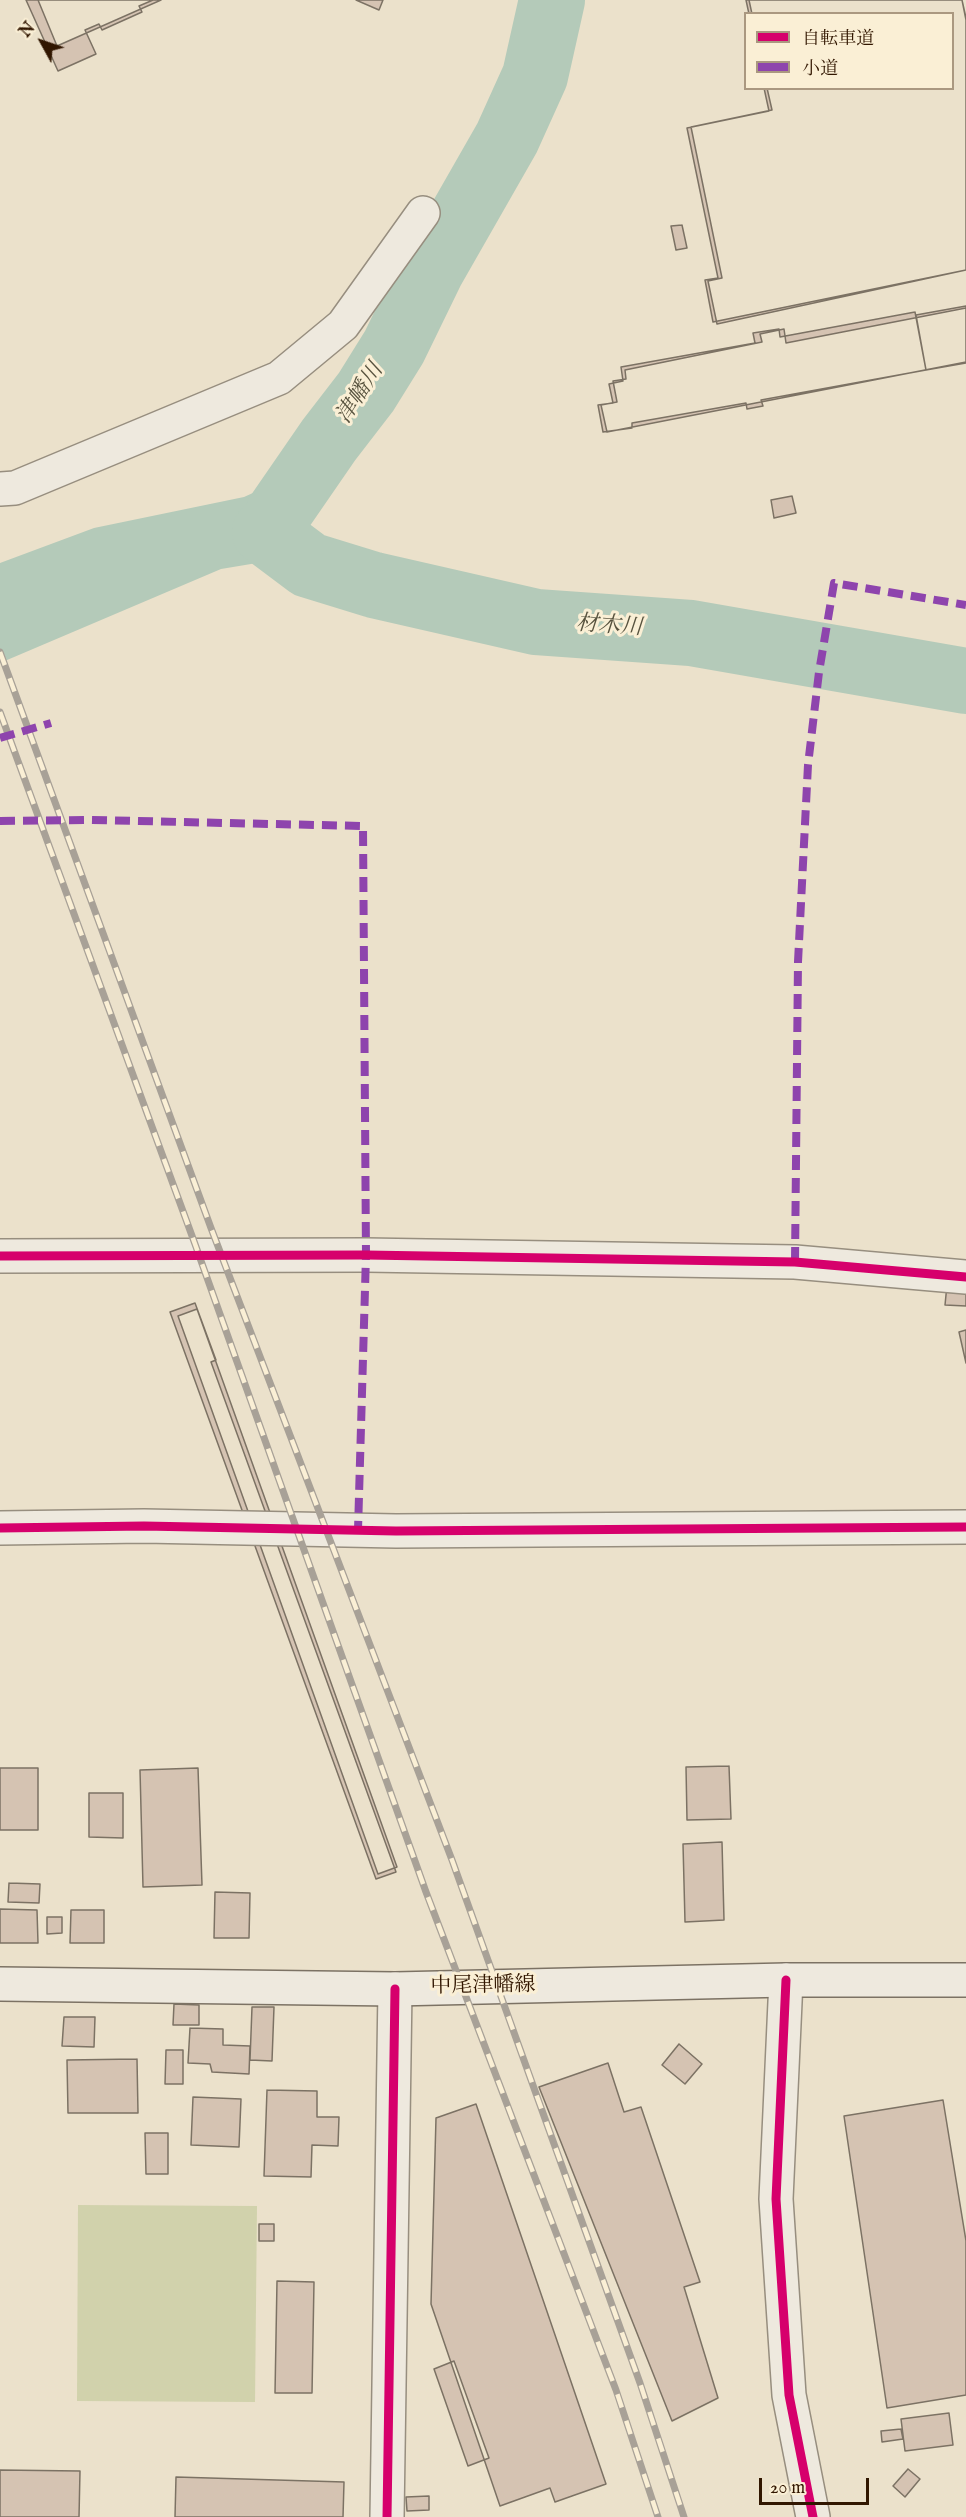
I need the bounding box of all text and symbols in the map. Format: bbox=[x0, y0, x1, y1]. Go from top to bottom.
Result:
north arrow bbox=[12, 12, 72, 72]
legend bbox=[744, 12, 954, 90]
text: N bbox=[16, 19, 40, 42]
text: 自転車道 bbox=[802, 28, 874, 51]
text: 小道 bbox=[802, 58, 838, 81]
water label: 津幡川 bbox=[332, 359, 390, 429]
water label: 材木川 bbox=[575, 612, 643, 642]
street label: 中尾津幡線 bbox=[430, 1973, 536, 2001]
scale bar bbox=[762, 2466, 872, 2504]
text: 20 m bbox=[770, 2477, 805, 2500]

